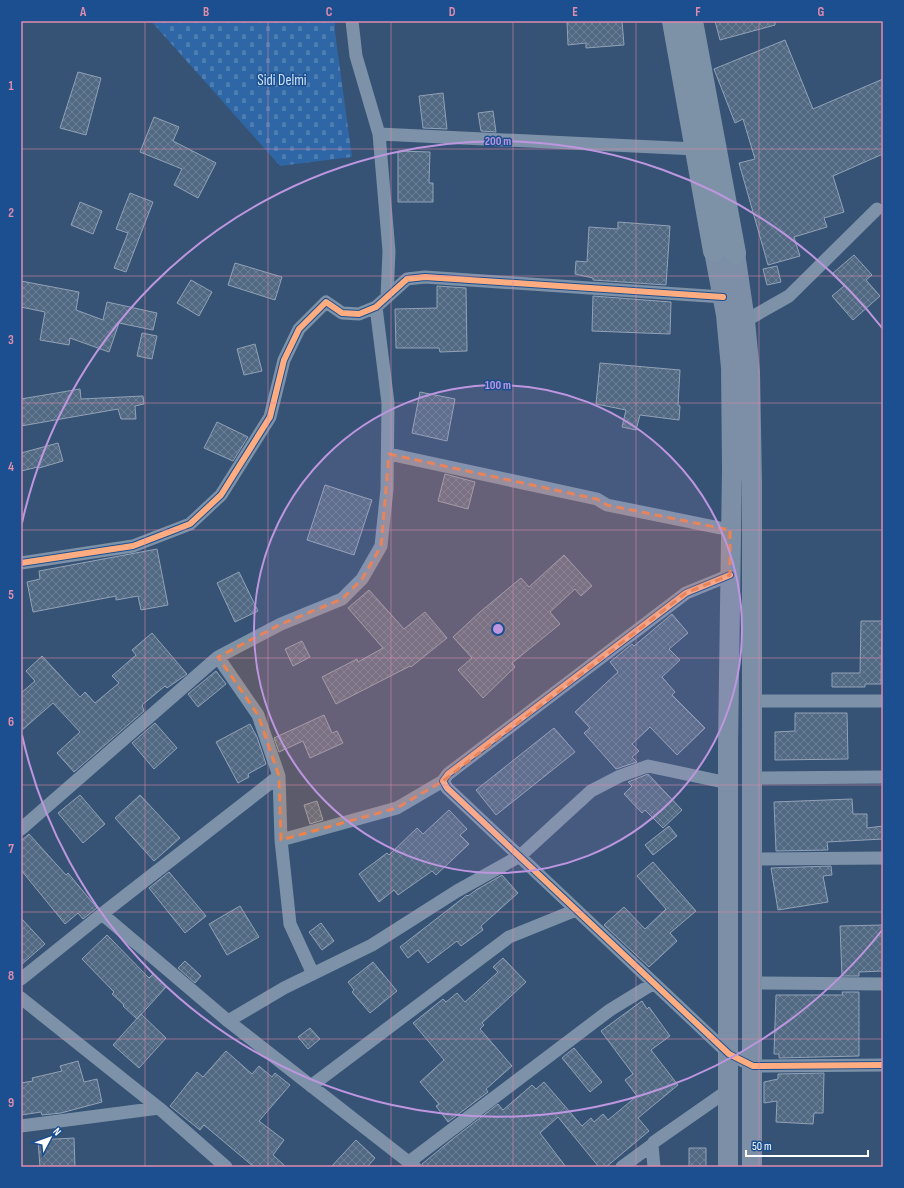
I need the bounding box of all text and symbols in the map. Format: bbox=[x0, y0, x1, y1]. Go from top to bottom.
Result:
text: A bbox=[79, 4, 87, 20]
text: B bbox=[203, 4, 209, 20]
text: C bbox=[326, 4, 333, 20]
text: D bbox=[449, 4, 456, 20]
text: E bbox=[572, 4, 578, 20]
text: F bbox=[695, 4, 701, 20]
text: G bbox=[818, 4, 825, 20]
park label: Sidi Delmi bbox=[257, 71, 307, 90]
text: 1 bbox=[8, 78, 14, 94]
text: 200 m bbox=[485, 134, 511, 149]
text: 2 bbox=[8, 205, 14, 221]
text: 3 bbox=[8, 332, 14, 348]
text: 100 m bbox=[485, 378, 511, 393]
text: 4 bbox=[8, 459, 14, 475]
text: 5 bbox=[8, 587, 14, 603]
centre of rings bbox=[491, 622, 505, 636]
text: 6 bbox=[8, 714, 14, 730]
text: 7 bbox=[8, 841, 14, 857]
text: 8 bbox=[8, 968, 14, 984]
text: 9 bbox=[8, 1095, 14, 1111]
north arrow bbox=[30, 1118, 70, 1158]
text: N bbox=[50, 1125, 64, 1138]
scale bar bbox=[746, 1132, 868, 1158]
text: 50 m bbox=[752, 1139, 772, 1154]

